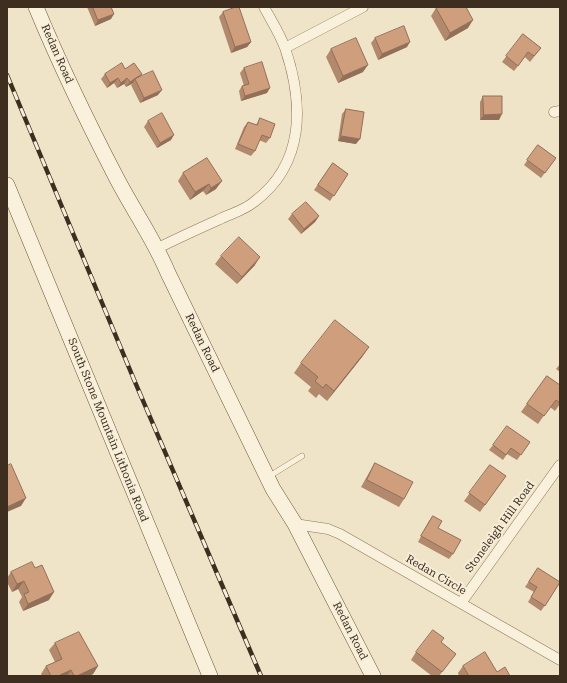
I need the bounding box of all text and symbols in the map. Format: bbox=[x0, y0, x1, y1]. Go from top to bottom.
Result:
street label: Redan Road bbox=[38, 22, 76, 86]
street label: Redan Road bbox=[182, 312, 222, 374]
street label: South Stone Mountain Lithonia Road bbox=[65, 336, 151, 524]
street label: Stoneleigh Hill Road bbox=[463, 479, 537, 575]
street label: Redan Circle bbox=[403, 552, 469, 598]
street label: Redan Road bbox=[330, 600, 370, 662]

